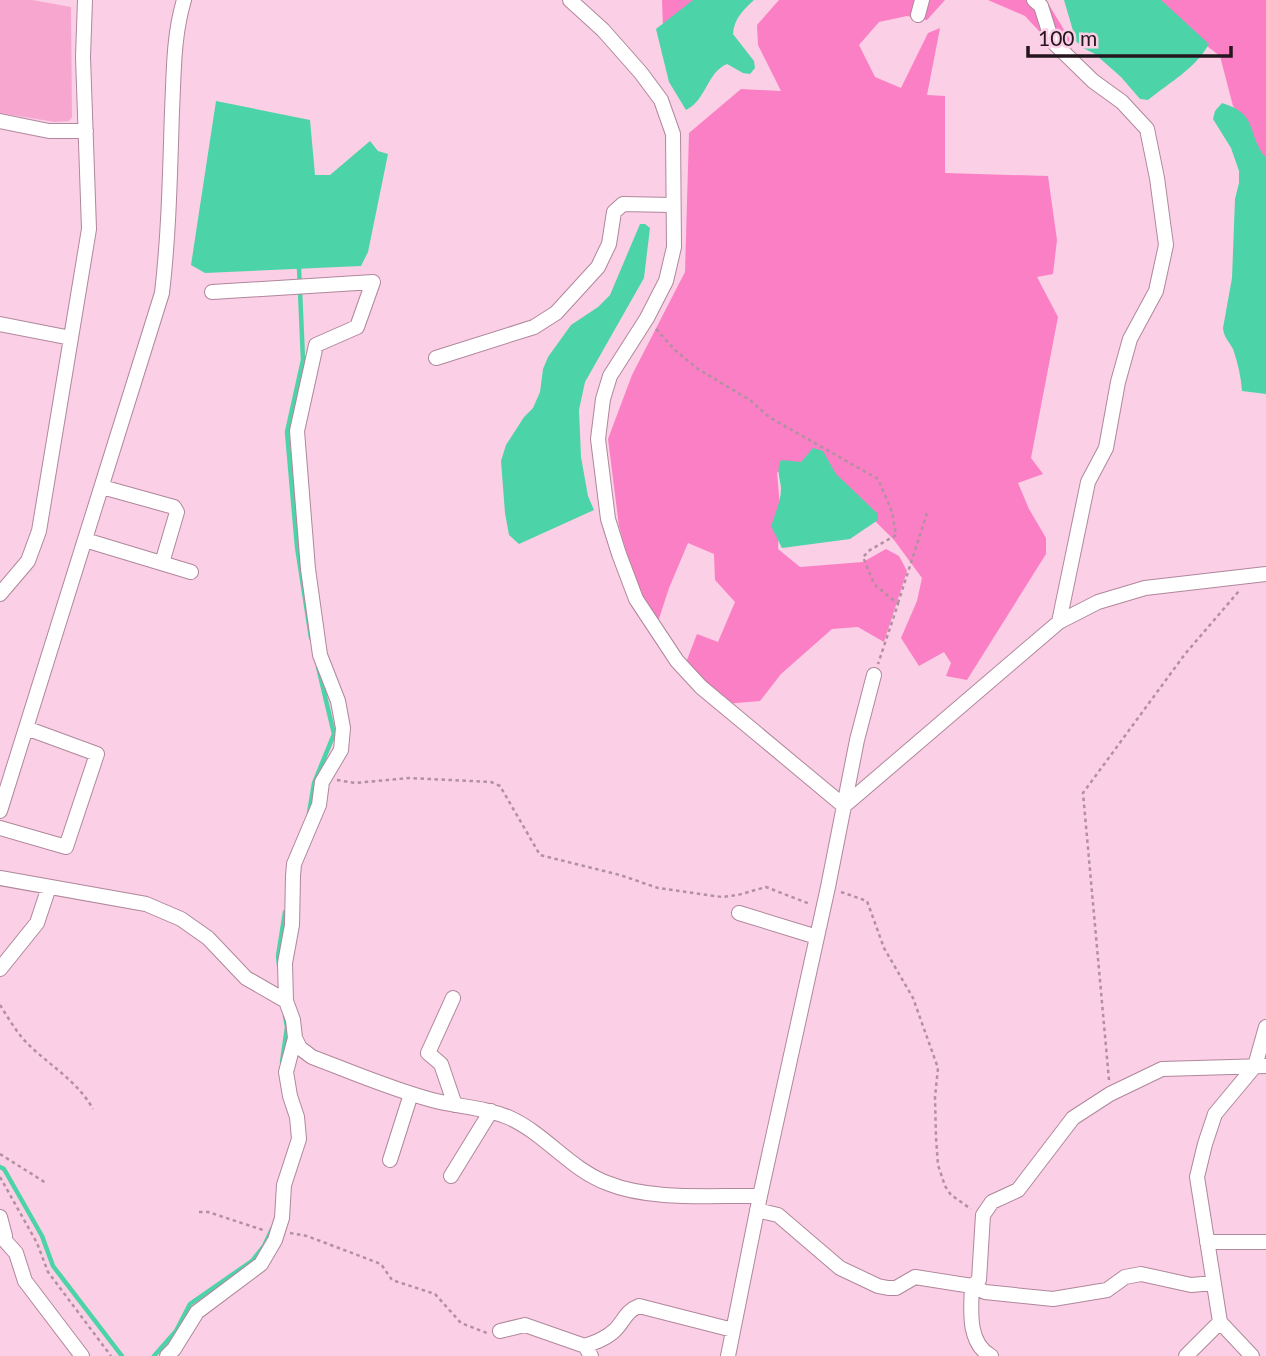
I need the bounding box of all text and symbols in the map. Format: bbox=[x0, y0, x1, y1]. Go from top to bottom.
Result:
scale bar bbox=[1028, 14, 1231, 58]
text: 100 m bbox=[1038, 25, 1097, 50]

